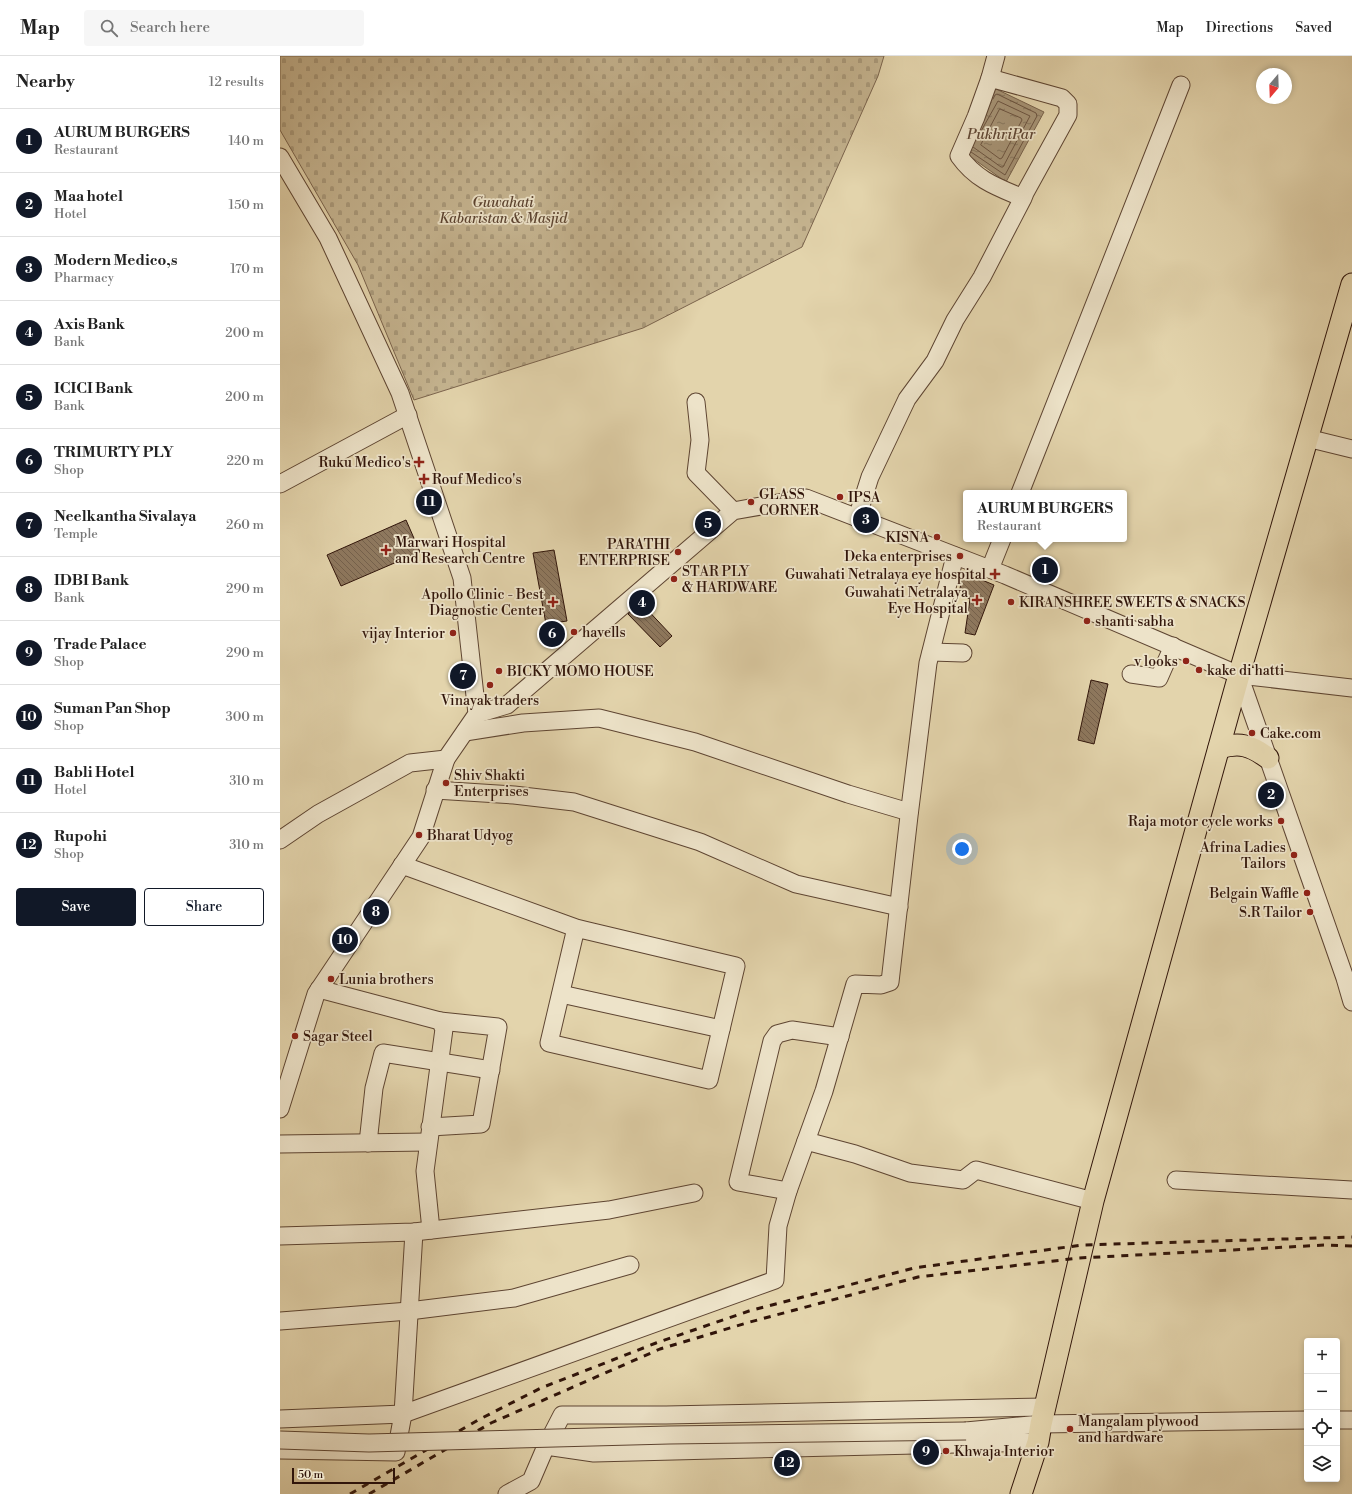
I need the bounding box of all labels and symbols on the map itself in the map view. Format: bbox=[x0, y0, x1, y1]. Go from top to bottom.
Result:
north arrow bbox=[1256, 68, 1292, 104]
water label: PukhriPar bbox=[966, 125, 1036, 144]
park label: Guwahati Kabaristan & Masjid bbox=[439, 194, 568, 228]
place label: Ruku Medico's bbox=[319, 454, 411, 472]
marker: Ruku Medico's bbox=[414, 457, 424, 467]
place label: Rouf Medico's bbox=[432, 471, 522, 489]
marker: Rouf Medico's bbox=[419, 474, 429, 484]
place label: GLASS CORNER bbox=[759, 486, 819, 520]
pin: 11 bbox=[416, 487, 442, 517]
place label: IPSA bbox=[848, 489, 881, 507]
marker: IPSA bbox=[835, 492, 845, 502]
marker: GLASS CORNER bbox=[746, 497, 756, 507]
pin: 3 bbox=[853, 505, 879, 535]
pin: 5 bbox=[695, 509, 721, 539]
place label: KISNA bbox=[885, 529, 929, 547]
marker: KISNA bbox=[932, 532, 942, 542]
place label: Marwari Hospital and Research Centre bbox=[395, 534, 525, 568]
place label: PARATHI ENTERPRISE bbox=[578, 536, 671, 570]
marker: Marwari Hospital and Research Centre bbox=[380, 544, 392, 556]
marker: PARATHI ENTERPRISE bbox=[673, 547, 683, 557]
place label: Deka enterprises bbox=[844, 548, 952, 566]
marker: Deka enterprises bbox=[955, 551, 965, 561]
pin: 1 bbox=[1032, 555, 1058, 585]
place label: STAR PLY & HARDWARE bbox=[682, 563, 777, 597]
place label: Guwahati Netralaya eye hospital bbox=[785, 566, 986, 584]
marker: Guwahati Netralaya eye hospital bbox=[989, 568, 1001, 580]
marker: STAR PLY & HARDWARE bbox=[669, 574, 679, 584]
place label: Guwahati Netralaya Eye Hospital bbox=[845, 584, 969, 618]
place label: Apollo Clinic - Best Diagnostic Center bbox=[421, 586, 544, 620]
pin: 4 bbox=[629, 588, 655, 618]
marker: Guwahati Netralaya Eye Hospital bbox=[971, 594, 983, 606]
place label: KIRANSHREE SWEETS & SNACKS bbox=[1019, 594, 1246, 612]
marker: Apollo Clinic - Best Diagnostic Center bbox=[547, 596, 559, 608]
marker: KIRANSHREE SWEETS & SNACKS bbox=[1006, 597, 1016, 607]
place label: shanti sabha bbox=[1095, 613, 1175, 631]
marker: shanti sabha bbox=[1082, 616, 1092, 626]
pin: 6 bbox=[539, 619, 565, 649]
place label: havells bbox=[582, 624, 626, 642]
place label: vijay Interior bbox=[361, 625, 445, 643]
marker: havells bbox=[569, 627, 579, 637]
marker: vijay Interior bbox=[448, 628, 458, 638]
place label: v looks bbox=[1133, 653, 1178, 671]
marker: v looks bbox=[1181, 656, 1191, 666]
pin: 7 bbox=[450, 661, 476, 691]
place label: kake di hatti bbox=[1207, 662, 1285, 680]
place label: BICKY MOMO HOUSE bbox=[506, 663, 654, 681]
marker: kake di hatti bbox=[1194, 665, 1204, 675]
marker: BICKY MOMO HOUSE bbox=[494, 666, 504, 676]
marker: Vinayak traders bbox=[485, 680, 495, 690]
place label: Vinayak traders bbox=[440, 692, 539, 710]
place label: Cake.com bbox=[1260, 725, 1321, 743]
marker: Cake.com bbox=[1247, 728, 1257, 738]
place label: Shiv Shakti Enterprises bbox=[454, 767, 529, 801]
marker: Shiv Shakti Enterprises bbox=[441, 778, 451, 788]
pin: 2 bbox=[1258, 780, 1284, 810]
place label: Raja motor cycle works bbox=[1128, 813, 1273, 831]
marker: Raja motor cycle works bbox=[1276, 816, 1286, 826]
place label: Bharat Udyog bbox=[426, 827, 514, 845]
marker: Bharat Udyog bbox=[414, 830, 424, 840]
your location bbox=[952, 839, 972, 859]
place label: Afrina Ladies Tailors bbox=[1199, 839, 1286, 873]
marker: Afrina Ladies Tailors bbox=[1289, 850, 1299, 860]
place label: Belgain Waffle bbox=[1208, 885, 1299, 903]
marker: Belgain Waffle bbox=[1302, 888, 1312, 898]
pin: 8 bbox=[363, 897, 389, 927]
place label: S.R Tailor bbox=[1239, 904, 1302, 922]
marker: S.R Tailor bbox=[1305, 907, 1315, 917]
pin: 10 bbox=[332, 925, 358, 955]
place label: Lunia brothers bbox=[339, 971, 434, 989]
marker: Lunia brothers bbox=[326, 974, 336, 984]
place label: Sagar Steel bbox=[303, 1028, 373, 1046]
marker: Sagar Steel bbox=[290, 1031, 300, 1041]
place label: Mangalam plywood and hardware bbox=[1078, 1413, 1199, 1447]
marker: Mangalam plywood and hardware bbox=[1065, 1424, 1075, 1434]
pin: 9 bbox=[913, 1437, 939, 1467]
place label: Khwaja Interior bbox=[954, 1443, 1054, 1461]
marker: Khwaja Interior bbox=[941, 1446, 951, 1456]
pin: 12 bbox=[774, 1448, 800, 1478]
scale bar bbox=[292, 1466, 395, 1485]

